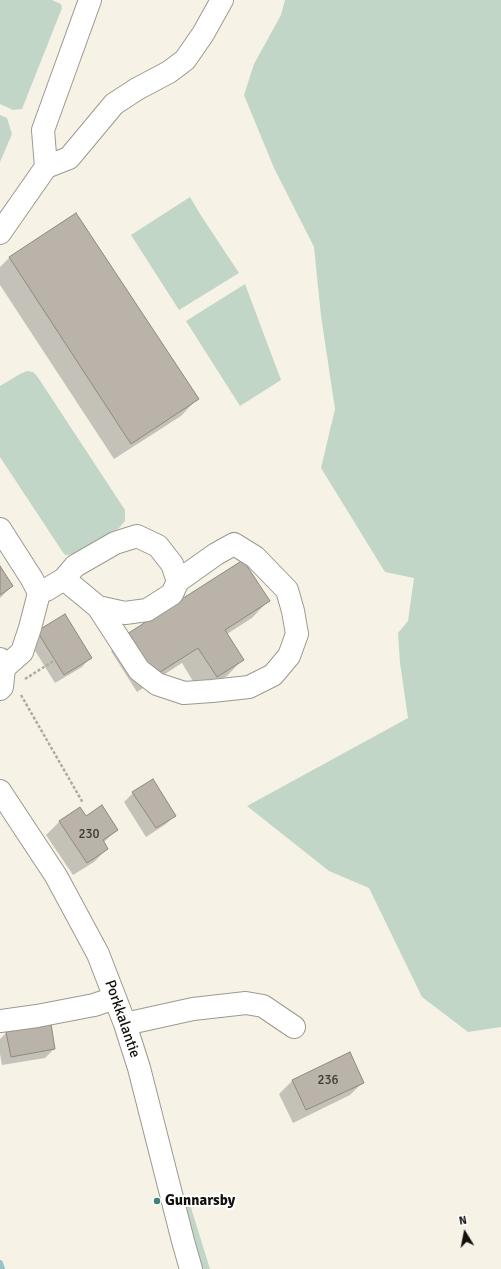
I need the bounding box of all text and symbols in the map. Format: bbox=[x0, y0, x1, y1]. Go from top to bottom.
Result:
house number: 230 bbox=[78, 827, 100, 843]
street label: Porkkalantie bbox=[100, 978, 144, 1060]
house number: 236 bbox=[317, 1073, 339, 1089]
place label: Gunnarsby bbox=[165, 1192, 235, 1210]
marker: Gunnarsby bbox=[152, 1196, 162, 1206]
north arrow bbox=[445, 1213, 485, 1253]
text: N bbox=[458, 1214, 468, 1228]

